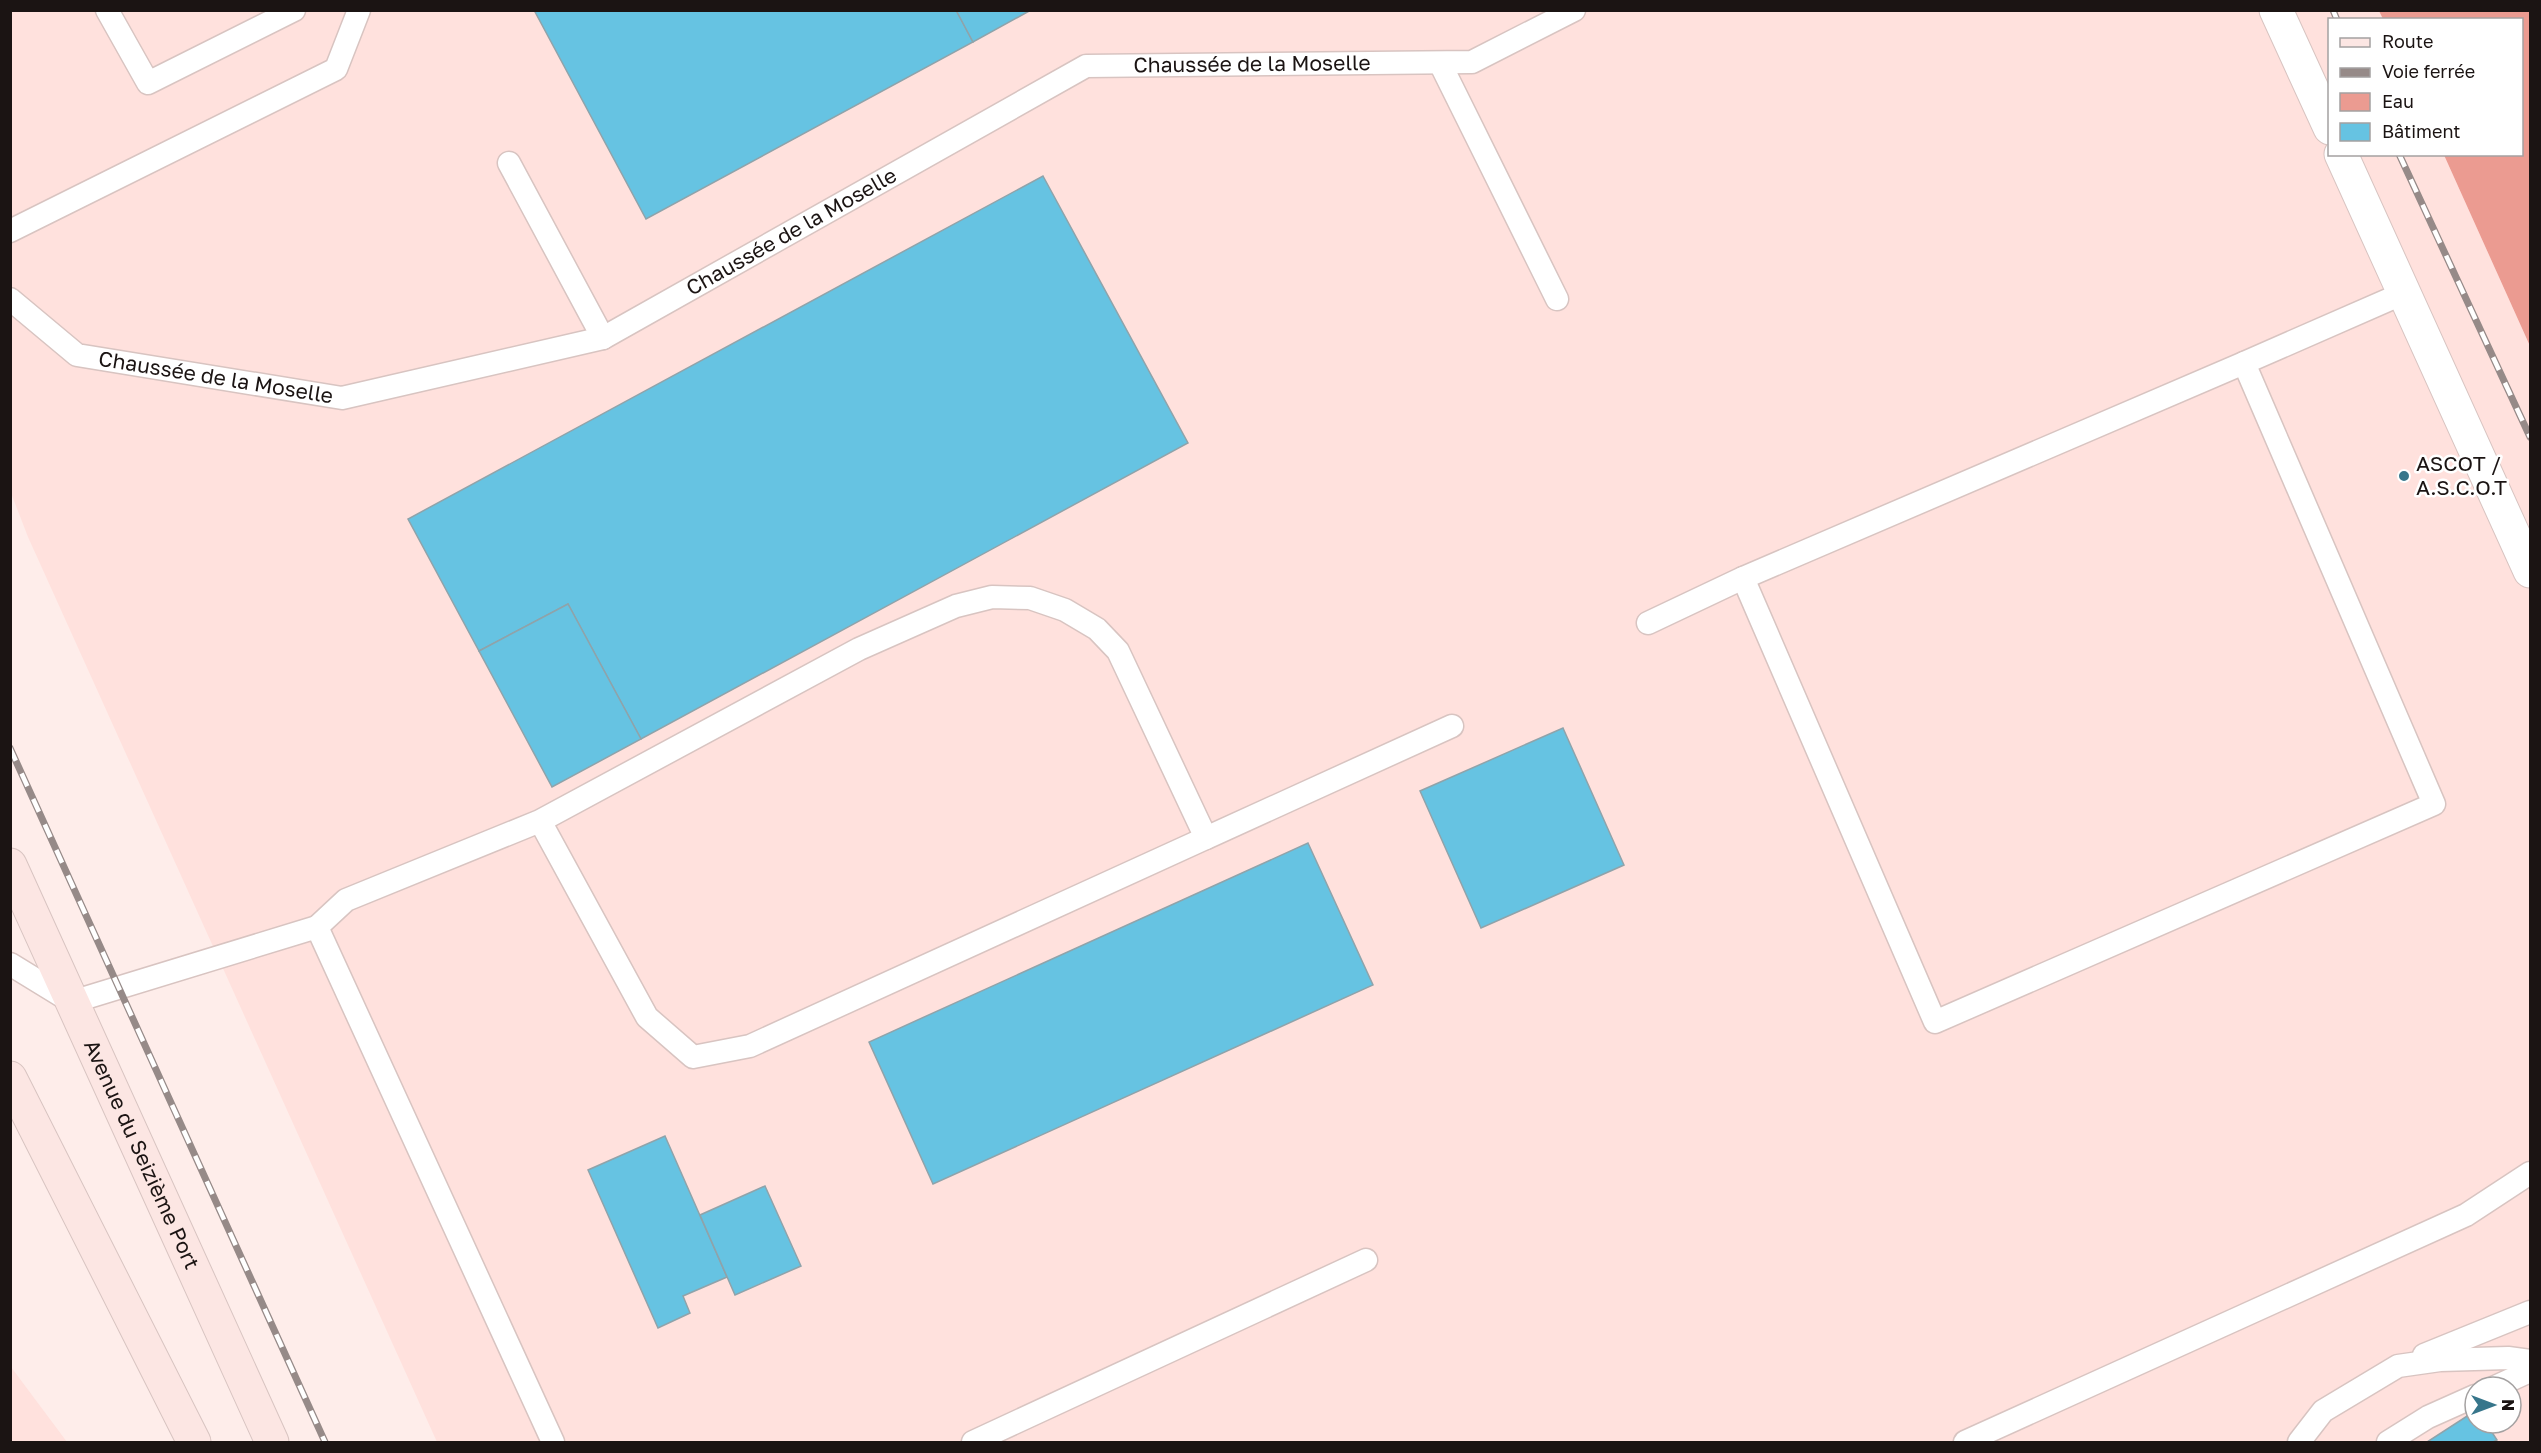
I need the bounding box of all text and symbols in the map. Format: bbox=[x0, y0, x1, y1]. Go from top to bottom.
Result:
legend bbox=[2328, 18, 2523, 156]
text: Route bbox=[2382, 30, 2433, 52]
street label: Chaussée de la Moselle bbox=[1133, 49, 1371, 78]
text: Voie ferrée bbox=[2382, 60, 2475, 82]
text: Eau bbox=[2382, 90, 2414, 112]
text: Bâtiment bbox=[2382, 120, 2461, 142]
street label: Chaussée de la Moselle bbox=[681, 161, 901, 301]
street label: Chaussée de la Moselle bbox=[97, 345, 335, 408]
place label: ASCOT / A.S.C.O.T bbox=[2416, 450, 2507, 500]
marker: ASCOT / A.S.C.O.T bbox=[2397, 469, 2411, 483]
street label: Avenue du Seizième Port bbox=[79, 1035, 206, 1273]
north arrow bbox=[2463, 1375, 2523, 1435]
text: N bbox=[2498, 1399, 2518, 1411]

